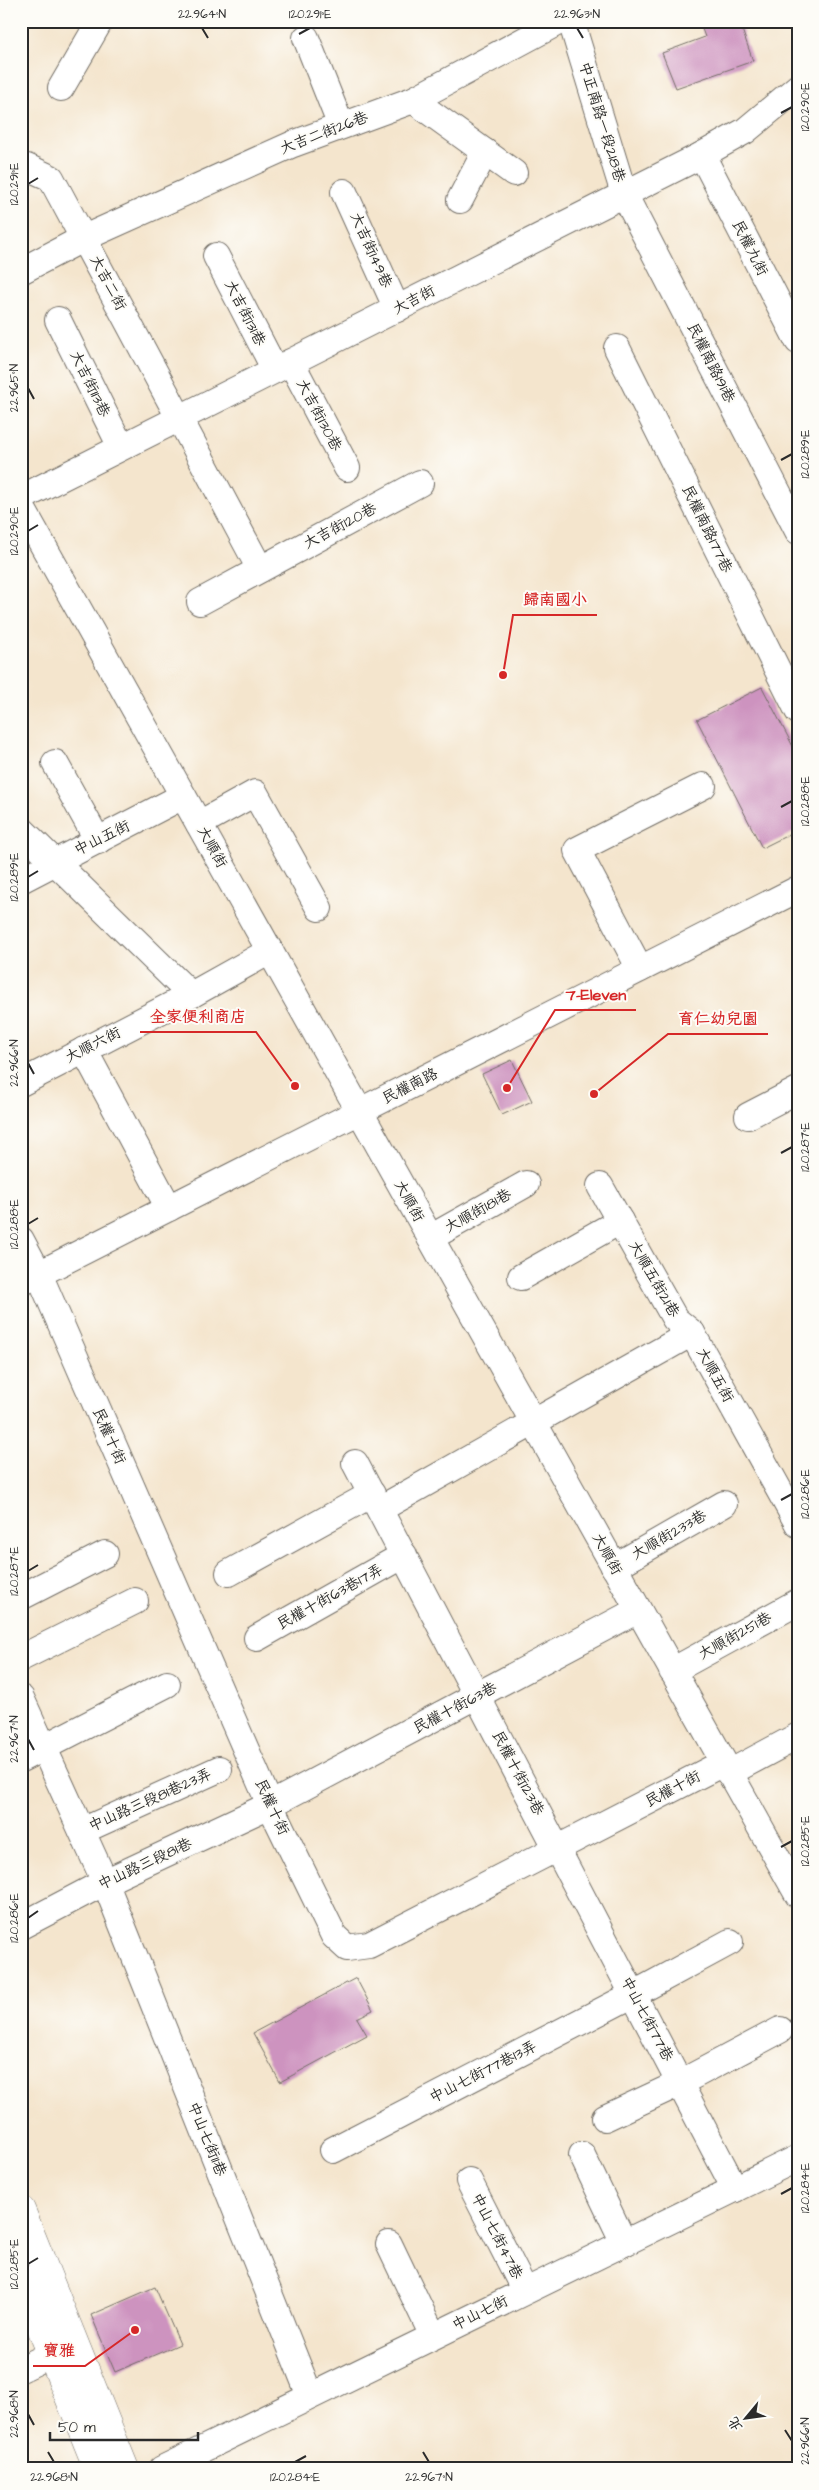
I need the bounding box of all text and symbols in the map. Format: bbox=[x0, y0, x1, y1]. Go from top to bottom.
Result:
text: 22.964°N bbox=[178, 6, 227, 23]
text: 120.291°E bbox=[289, 6, 331, 23]
text: 22.963°N bbox=[554, 6, 600, 23]
street label: 中正南路一段218巷 bbox=[574, 59, 630, 185]
text: 120.290°E bbox=[797, 83, 814, 131]
street label: 大吉二街26巷 bbox=[277, 107, 371, 159]
text: 120.291°E bbox=[6, 163, 23, 205]
street label: 大吉街149巷 bbox=[345, 209, 397, 291]
street label: 民權九街 bbox=[727, 216, 773, 280]
street label: 大吉二街 bbox=[85, 252, 131, 314]
street label: 大吉街131巷 bbox=[219, 276, 271, 350]
street label: 大吉街 bbox=[389, 280, 439, 320]
street label: 民權南路191巷 bbox=[682, 319, 740, 407]
street label: 大吉街113巷 bbox=[65, 347, 115, 421]
text: 22.965°N bbox=[6, 363, 23, 412]
street label: 大吉街130巷 bbox=[291, 375, 347, 455]
text: 120.289°E bbox=[797, 430, 814, 478]
street label: 民權南路177巷 bbox=[677, 482, 737, 576]
street label: 大吉街120巷 bbox=[300, 498, 380, 554]
text: 120.290°E bbox=[6, 507, 23, 555]
callout: 歸南國小 bbox=[513, 584, 597, 615]
text: 歸南國小 bbox=[523, 589, 587, 611]
text: 120.288°E bbox=[797, 776, 814, 826]
street label: 中山五街 bbox=[70, 815, 134, 861]
street label: 大順街 bbox=[192, 822, 232, 872]
text: 120.289°E bbox=[6, 853, 23, 901]
callout: 7-Eleven bbox=[555, 979, 636, 1010]
text: 7-Eleven bbox=[565, 984, 626, 1006]
callout: 全家便利商店 bbox=[140, 1001, 256, 1032]
callout: 育仁幼兒園 bbox=[668, 1003, 768, 1034]
text: 全家便利商店 bbox=[150, 1006, 246, 1028]
text: 育仁幼兒園 bbox=[678, 1008, 758, 1030]
street label: 大順六街 bbox=[61, 1022, 125, 1068]
text: 22.966°N bbox=[6, 1039, 23, 1087]
street label: 民權南路 bbox=[378, 1063, 442, 1109]
text: 120.287°E bbox=[797, 1122, 814, 1172]
street label: 大順街 bbox=[389, 1176, 429, 1226]
street label: 大順街181巷 bbox=[441, 1184, 515, 1238]
text: 120.288°E bbox=[6, 1199, 23, 1249]
street label: 大順五街21巷 bbox=[624, 1237, 684, 1321]
street label: 大順五街 bbox=[691, 1344, 739, 1406]
street label: 民權十街 bbox=[87, 1404, 131, 1468]
text: 120.286°E bbox=[797, 1469, 814, 1519]
street label: 大順街233巷 bbox=[627, 1505, 711, 1565]
street label: 大順街 bbox=[587, 1529, 627, 1579]
text: 120.287°E bbox=[6, 1546, 23, 1596]
street label: 民權十街63巷17弄 bbox=[273, 1559, 387, 1635]
street label: 大順街251巷 bbox=[694, 1607, 776, 1665]
street label: 民權十街63巷 bbox=[409, 1677, 501, 1739]
text: 22.967°N bbox=[6, 1715, 23, 1763]
street label: 民權十街123巷 bbox=[487, 1727, 549, 1819]
street label: 中山路三段81巷23弄 bbox=[85, 1763, 215, 1837]
street label: 民權十街 bbox=[642, 1766, 704, 1812]
street label: 民權十街 bbox=[250, 1775, 294, 1839]
text: 120.285°E bbox=[797, 1816, 814, 1866]
street label: 中山路三段81巷 bbox=[94, 1833, 196, 1895]
text: 120.286°E bbox=[6, 1893, 23, 1943]
street label: 中山七街77巷 bbox=[616, 1973, 678, 2065]
street label: 中山七街77巷13弄 bbox=[426, 2036, 540, 2108]
street label: 中山七街11巷 bbox=[182, 2099, 232, 2179]
text: 120.284°E bbox=[797, 2163, 814, 2213]
street label: 中山七街47巷 bbox=[466, 2189, 528, 2283]
text: 120.285°E bbox=[6, 2239, 23, 2289]
street label: 中山七街 bbox=[448, 2290, 512, 2336]
callout: 寶雅 bbox=[33, 2335, 85, 2366]
text: 寶雅 bbox=[43, 2340, 75, 2362]
text: 22.968°N bbox=[6, 2390, 23, 2438]
north arrow bbox=[722, 2392, 772, 2442]
scale bar bbox=[50, 2410, 198, 2442]
text: 北 bbox=[723, 2413, 748, 2435]
text: 50 m bbox=[58, 2417, 96, 2438]
text: 22.966°N bbox=[797, 2417, 814, 2465]
text: 22.968°N bbox=[30, 2469, 78, 2486]
text: 120.284°E bbox=[270, 2469, 320, 2486]
text: 22.967°N bbox=[405, 2469, 453, 2486]

